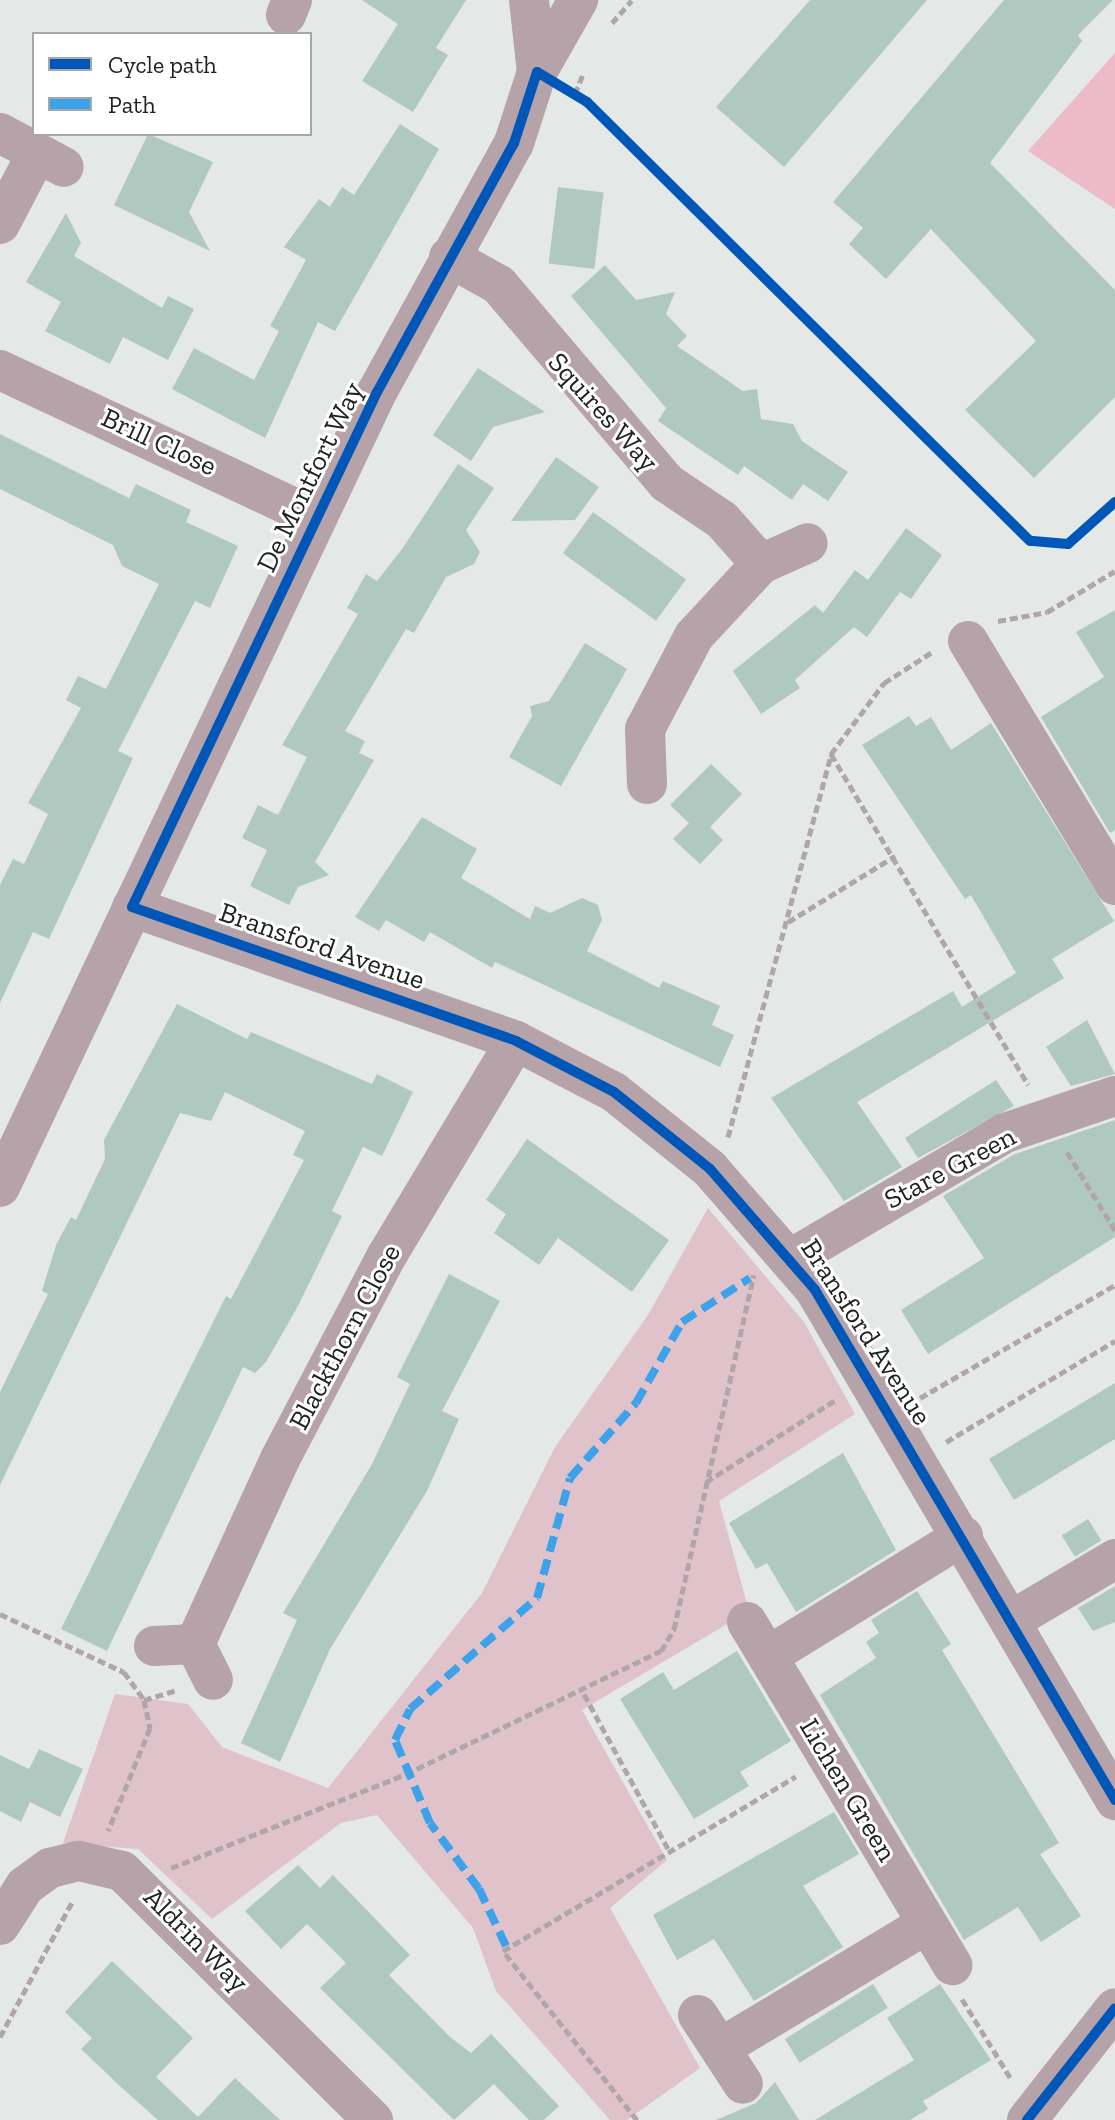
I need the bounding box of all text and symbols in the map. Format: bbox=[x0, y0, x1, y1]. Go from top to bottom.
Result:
legend bbox=[32, 32, 312, 136]
text: Cycle path bbox=[108, 50, 217, 79]
text: Path bbox=[108, 90, 156, 119]
street label: Squires Way bbox=[541, 345, 665, 479]
street label: De Montfort Way bbox=[249, 376, 371, 578]
street label: Brill Close bbox=[96, 401, 222, 483]
street label: Bransford Avenue bbox=[215, 895, 429, 997]
street label: Stare Green bbox=[879, 1119, 1021, 1217]
street label: Bransford Avenue bbox=[793, 1232, 939, 1432]
street label: Blackthorn Close bbox=[282, 1239, 408, 1435]
street label: Lichen Green bbox=[792, 1712, 904, 1868]
street label: Aldrin Way bbox=[136, 1880, 256, 2000]

